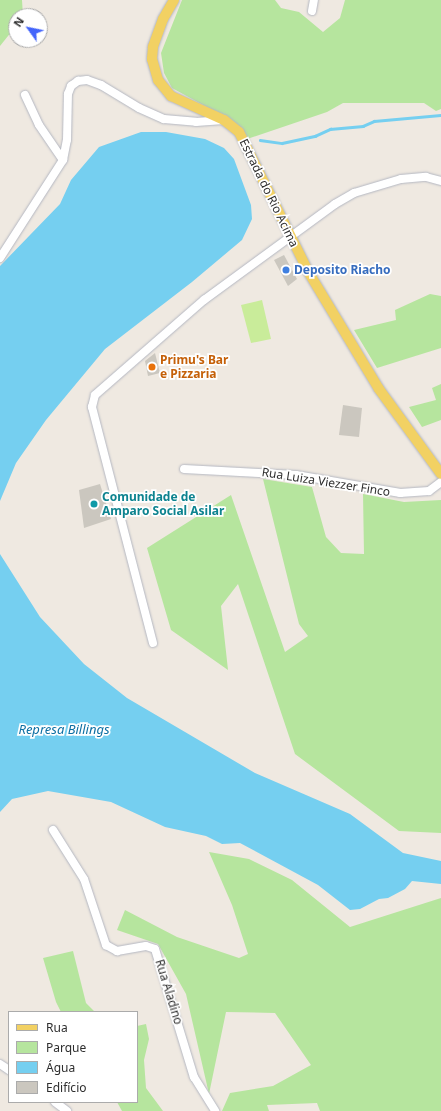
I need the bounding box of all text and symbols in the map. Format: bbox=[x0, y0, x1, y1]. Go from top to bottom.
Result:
north arrow bbox=[8, 8, 48, 48]
text: N bbox=[10, 14, 27, 30]
street label: Estrada do Rio Acima bbox=[237, 137, 301, 249]
place label: Deposito Riacho bbox=[294, 263, 391, 277]
marker: Deposito Riacho bbox=[281, 265, 291, 275]
place label: Primu's Bar e Pizzaria bbox=[160, 353, 228, 381]
marker: Primu's Bar e Pizzaria bbox=[147, 362, 157, 372]
street label: Rua Luiza Viezzer Finco bbox=[261, 465, 391, 499]
place label: Comunidade de Amparo Social Asilar bbox=[102, 490, 224, 518]
marker: Comunidade de Amparo Social Asilar bbox=[89, 499, 99, 509]
water label: Represa Billings bbox=[18, 721, 110, 737]
street label: Rua Aladino bbox=[152, 958, 186, 1026]
legend bbox=[8, 1011, 138, 1103]
text: Rua bbox=[46, 1019, 68, 1036]
text: Parque bbox=[46, 1039, 86, 1056]
text: Água bbox=[46, 1059, 75, 1076]
text: Edifício bbox=[46, 1079, 87, 1096]

